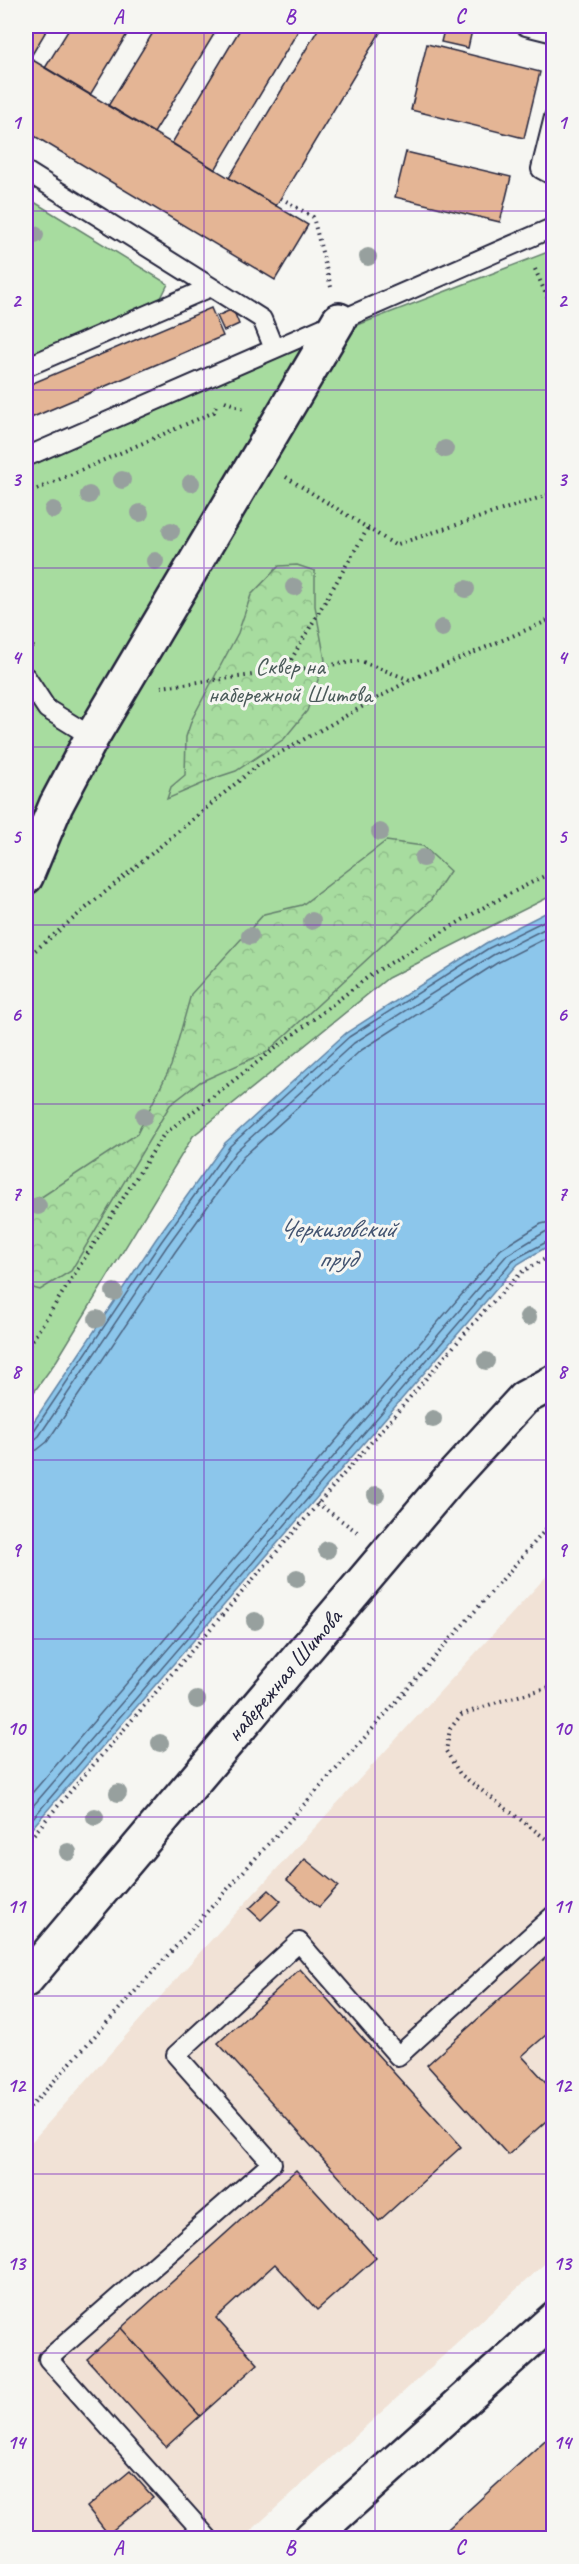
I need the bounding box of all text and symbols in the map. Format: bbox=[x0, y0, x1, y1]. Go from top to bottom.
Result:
text: A bbox=[113, 4, 125, 29]
text: B bbox=[285, 4, 297, 29]
text: C bbox=[455, 4, 467, 29]
text: 1 bbox=[12, 110, 23, 135]
text: 1 bbox=[558, 110, 569, 135]
text: 2 bbox=[12, 288, 23, 313]
text: 2 bbox=[558, 288, 569, 313]
text: 3 bbox=[12, 467, 23, 492]
text: 3 bbox=[558, 467, 569, 492]
text: 4 bbox=[12, 645, 24, 670]
text: 4 bbox=[558, 645, 570, 670]
park label: Сквер на набережной Шитова bbox=[208, 651, 374, 709]
text: 5 bbox=[12, 824, 23, 849]
text: 5 bbox=[558, 824, 569, 849]
text: 6 bbox=[11, 1002, 22, 1027]
text: 6 bbox=[557, 1002, 568, 1027]
text: 7 bbox=[12, 1181, 23, 1206]
text: 7 bbox=[558, 1181, 569, 1206]
water label: Черкизовский пруд bbox=[279, 1212, 400, 1275]
text: 8 bbox=[12, 1359, 24, 1384]
text: 8 bbox=[558, 1359, 570, 1384]
text: 9 bbox=[12, 1537, 23, 1562]
text: 9 bbox=[558, 1537, 569, 1562]
street label: набережная Шитова bbox=[219, 1602, 349, 1748]
text: 10 bbox=[7, 1716, 27, 1741]
text: 10 bbox=[553, 1716, 573, 1741]
text: 11 bbox=[7, 1894, 27, 1919]
text: 11 bbox=[553, 1894, 573, 1919]
text: 12 bbox=[7, 2073, 27, 2098]
text: 12 bbox=[553, 2073, 573, 2098]
text: 13 bbox=[7, 2251, 27, 2276]
text: 13 bbox=[553, 2251, 573, 2276]
text: 14 bbox=[7, 2430, 28, 2455]
text: 14 bbox=[553, 2430, 574, 2455]
text: A bbox=[113, 2535, 125, 2560]
text: B bbox=[285, 2535, 297, 2560]
text: C bbox=[455, 2535, 467, 2560]

